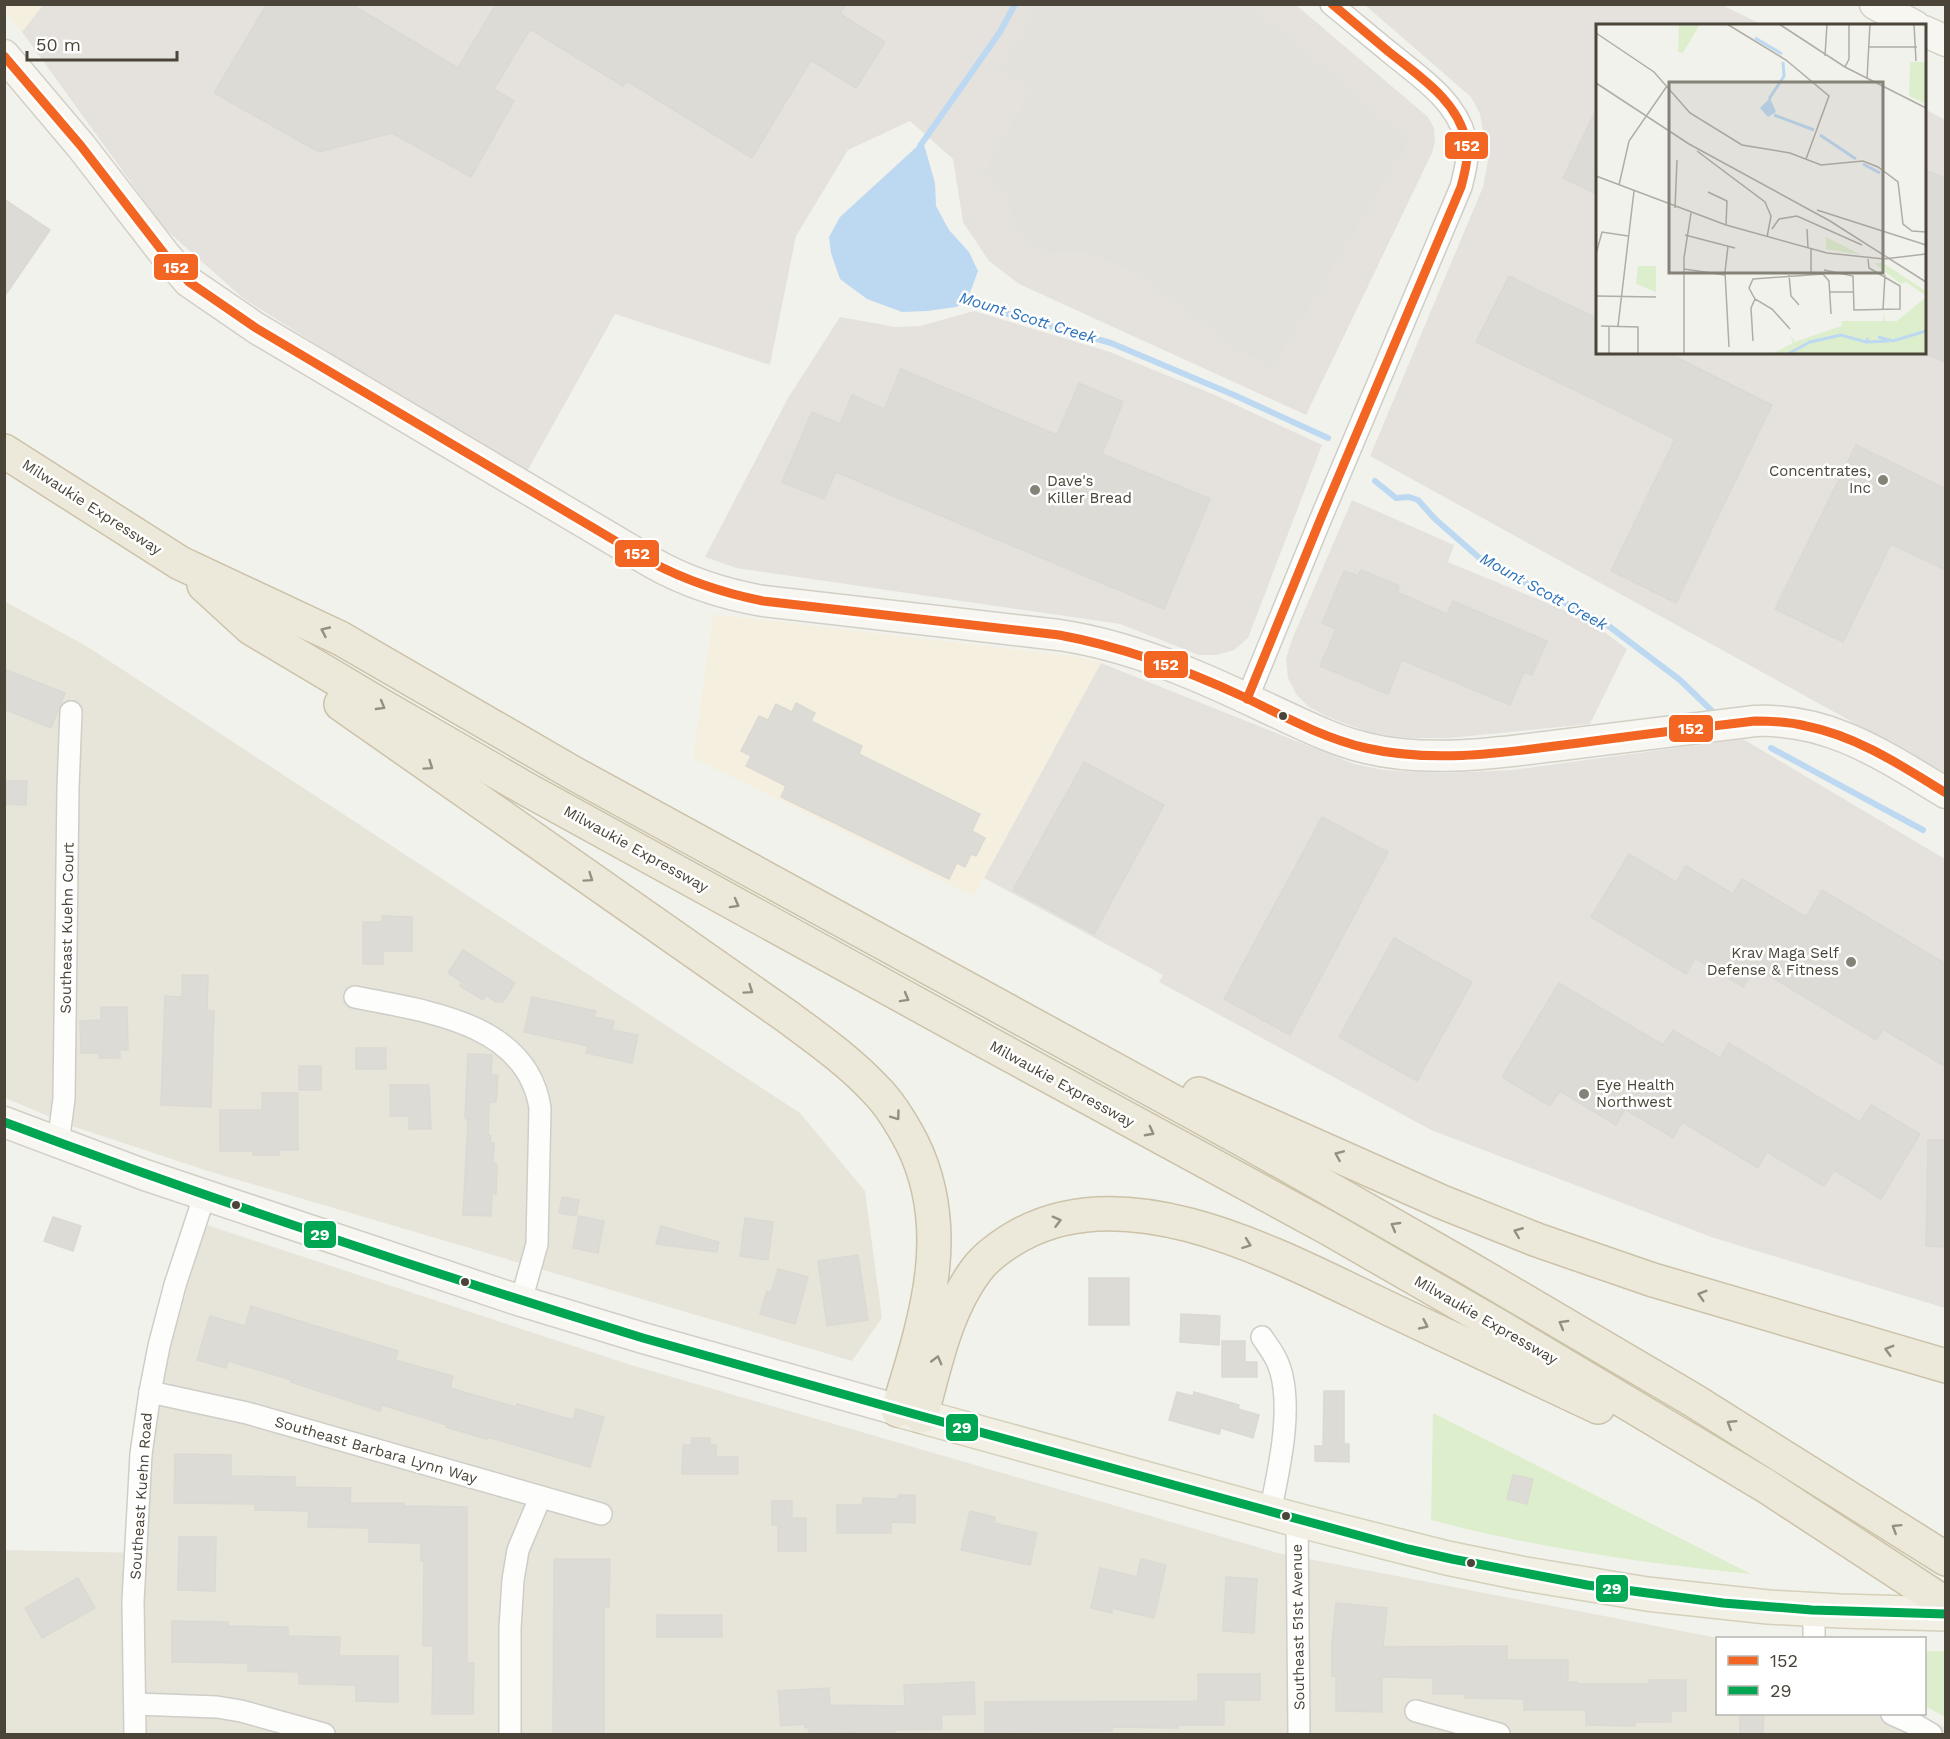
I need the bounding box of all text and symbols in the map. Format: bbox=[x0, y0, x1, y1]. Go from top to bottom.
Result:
scale bar bbox=[27, 24, 177, 62]
inset map bbox=[1596, 24, 1926, 354]
text: 50 m bbox=[36, 34, 81, 55]
line badge: 152 bbox=[1444, 131, 1489, 160]
text: 152 bbox=[1454, 136, 1480, 155]
line badge: 152 bbox=[153, 253, 199, 281]
text: 152 bbox=[163, 258, 189, 277]
water label: Mount Scott Creek bbox=[957, 288, 1100, 348]
street label: Milwaukie Expressway bbox=[19, 455, 165, 559]
place label: Concentrates, Inc bbox=[1769, 462, 1871, 497]
place label: Dave's Killer Bread bbox=[1047, 472, 1132, 507]
marker: Concentrates, Inc bbox=[1876, 473, 1890, 487]
marker: Dave's Killer Bread bbox=[1028, 483, 1042, 497]
line badge: 152 bbox=[614, 539, 660, 568]
text: 152 bbox=[624, 544, 650, 563]
water label: Mount Scott Creek bbox=[1477, 549, 1612, 635]
one-way arrow bbox=[320, 627, 331, 639]
line badge: 152 bbox=[1143, 650, 1189, 679]
text: 152 bbox=[1153, 655, 1179, 674]
one-way arrow bbox=[375, 698, 385, 710]
unlabelled marker bbox=[1277, 710, 1289, 722]
line badge: 152 bbox=[1668, 714, 1714, 743]
text: 152 bbox=[1678, 719, 1704, 738]
one-way arrow bbox=[423, 759, 434, 770]
street label: Milwaukie Expressway bbox=[561, 802, 712, 896]
street label: Southeast Kuehn Court bbox=[57, 841, 78, 1014]
one-way arrow bbox=[583, 871, 594, 882]
one-way arrow bbox=[728, 897, 739, 908]
place label: Krav Maga Self Defense & Fitness bbox=[1707, 944, 1839, 979]
marker: Krav Maga Self Defense & Fitness bbox=[1844, 955, 1858, 969]
one-way arrow bbox=[742, 983, 753, 994]
one-way arrow bbox=[899, 991, 909, 1002]
street label: Milwaukie Expressway bbox=[987, 1037, 1138, 1131]
place label: Eye Health Northwest bbox=[1596, 1076, 1675, 1111]
marker: Eye Health Northwest bbox=[1577, 1087, 1591, 1101]
one-way arrow bbox=[889, 1110, 900, 1121]
one-way arrow bbox=[1144, 1125, 1154, 1136]
one-way arrow bbox=[1334, 1150, 1345, 1162]
unlabelled marker bbox=[230, 1199, 242, 1211]
one-way arrow bbox=[1051, 1216, 1062, 1228]
line badge: 29 bbox=[303, 1220, 337, 1249]
one-way arrow bbox=[1391, 1222, 1401, 1233]
text: 29 bbox=[310, 1225, 330, 1244]
one-way arrow bbox=[1513, 1227, 1524, 1239]
one-way arrow bbox=[1241, 1237, 1252, 1250]
street label: Milwaukie Expressway bbox=[1411, 1272, 1561, 1369]
unlabelled marker bbox=[459, 1276, 471, 1288]
one-way arrow bbox=[1697, 1290, 1708, 1302]
one-way arrow bbox=[1418, 1318, 1429, 1330]
one-way arrow bbox=[1559, 1320, 1570, 1331]
one-way arrow bbox=[1884, 1345, 1895, 1357]
one-way arrow bbox=[930, 1355, 942, 1366]
street label: Southeast Kuehn Road bbox=[126, 1412, 156, 1580]
street label: Southeast Barbara Lynn Way bbox=[273, 1412, 479, 1488]
line badge: 29 bbox=[945, 1413, 979, 1442]
text: 29 bbox=[952, 1418, 972, 1437]
one-way arrow bbox=[1727, 1419, 1737, 1431]
unlabelled marker bbox=[1280, 1510, 1292, 1522]
one-way arrow bbox=[1892, 1523, 1902, 1535]
street label: Southeast 51st Avenue bbox=[1288, 1544, 1308, 1710]
unlabelled marker bbox=[1465, 1557, 1477, 1569]
line badge: 29 bbox=[1595, 1574, 1629, 1603]
text: 29 bbox=[1602, 1579, 1622, 1598]
legend bbox=[1716, 1637, 1926, 1715]
text: 152 bbox=[1770, 1650, 1798, 1671]
text: 29 bbox=[1770, 1680, 1792, 1701]

